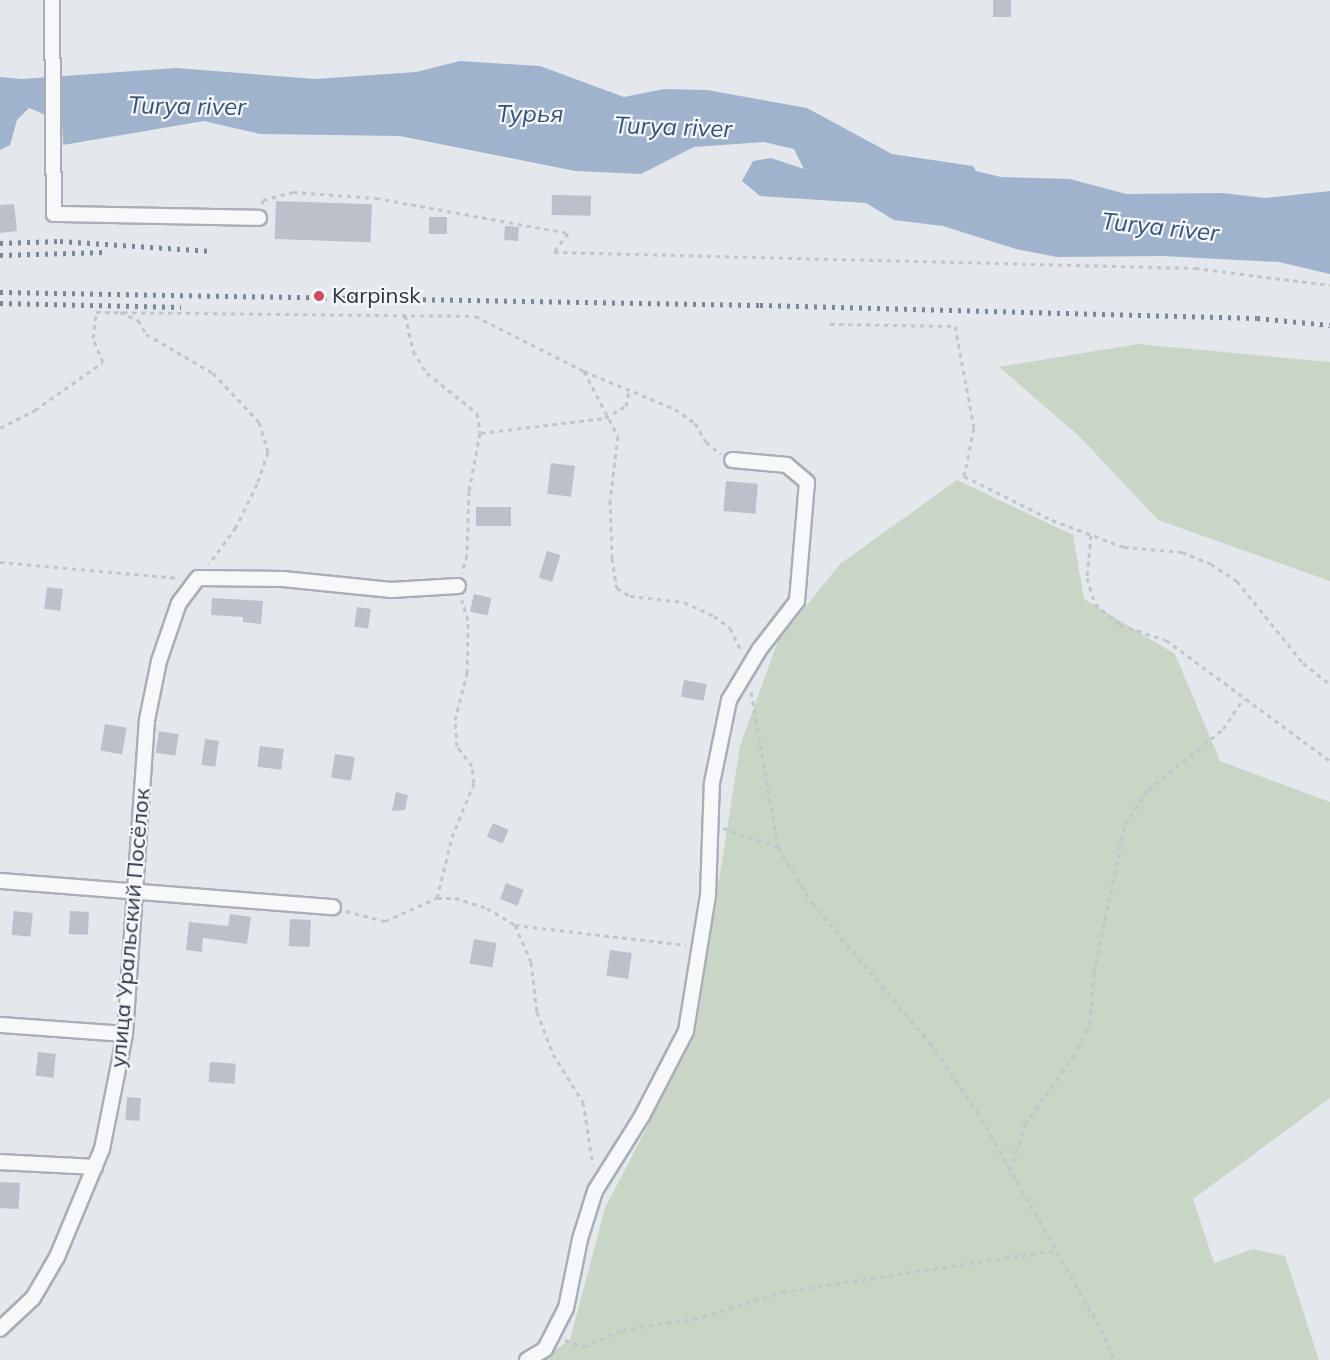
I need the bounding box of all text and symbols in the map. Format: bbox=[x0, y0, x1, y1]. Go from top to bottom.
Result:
water label: Turya river bbox=[128, 91, 246, 121]
water label: Турья bbox=[497, 100, 563, 128]
water label: Turya river bbox=[614, 111, 732, 143]
water label: Turya river bbox=[1100, 207, 1220, 247]
place label: Karpinsk bbox=[332, 283, 421, 309]
marker: Karpinsk bbox=[310, 287, 328, 305]
street label: улица Уральский Посёлок bbox=[105, 787, 155, 1069]

